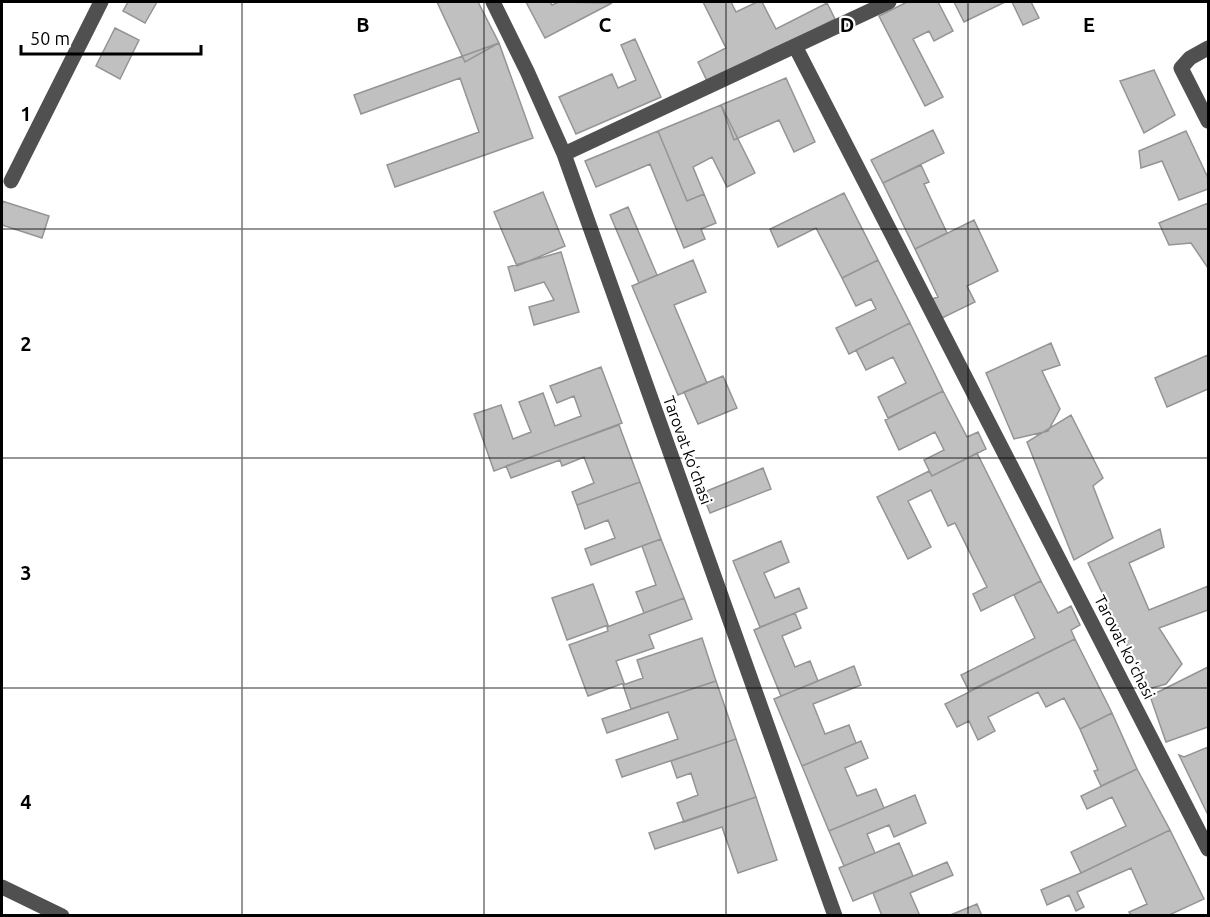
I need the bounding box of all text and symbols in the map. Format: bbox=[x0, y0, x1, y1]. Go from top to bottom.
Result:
text: B bbox=[356, 13, 370, 36]
text: C bbox=[599, 13, 612, 36]
text: D bbox=[840, 13, 854, 36]
text: E bbox=[1083, 13, 1095, 36]
scale bar bbox=[21, 18, 201, 56]
text: 50 m bbox=[30, 28, 70, 48]
text: 1 bbox=[20, 102, 32, 125]
text: 2 bbox=[20, 332, 32, 355]
street label: Tarovat koʻchasi bbox=[660, 393, 716, 507]
text: 3 bbox=[20, 561, 32, 584]
street label: Tarovat koʻchasi bbox=[1091, 592, 1159, 702]
text: 4 bbox=[20, 790, 32, 813]

